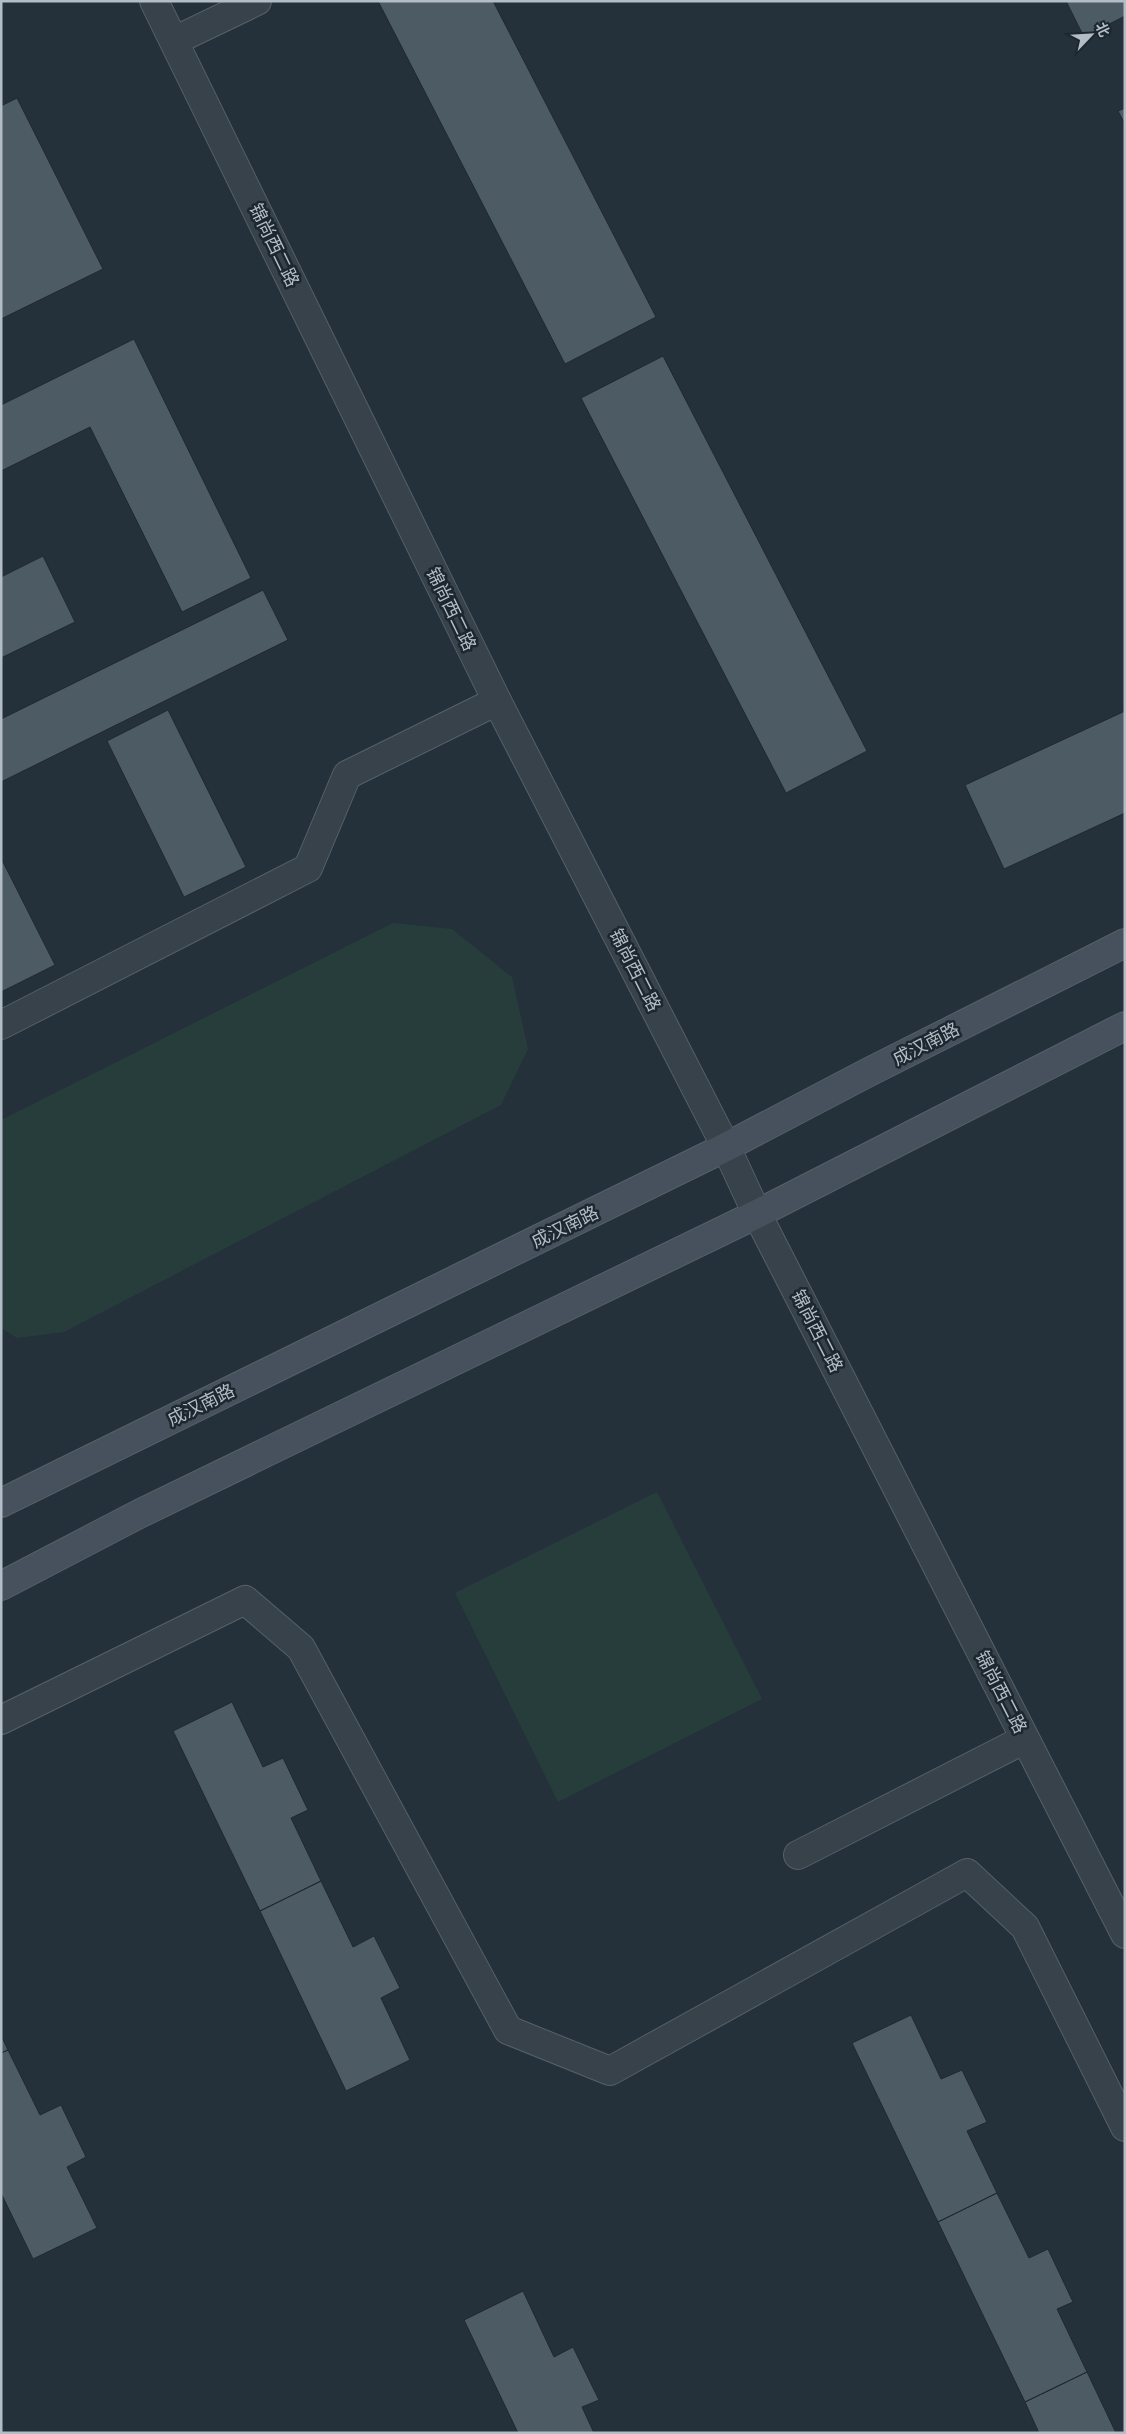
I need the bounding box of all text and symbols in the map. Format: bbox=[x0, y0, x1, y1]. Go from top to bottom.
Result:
north arrow bbox=[1066, 10, 1116, 60]
text: 北 bbox=[1092, 19, 1114, 40]
street label: 锦尚西二路 bbox=[244, 199, 305, 290]
street label: 锦尚西二路 bbox=[421, 563, 482, 654]
street label: 锦尚西二路 bbox=[605, 924, 666, 1015]
street label: 成汉南路 bbox=[888, 1017, 963, 1070]
street label: 成汉南路 bbox=[527, 1200, 602, 1253]
street label: 锦尚西二路 bbox=[787, 1285, 848, 1376]
street label: 成汉南路 bbox=[163, 1378, 238, 1431]
street label: 锦尚西二路 bbox=[971, 1646, 1032, 1737]

